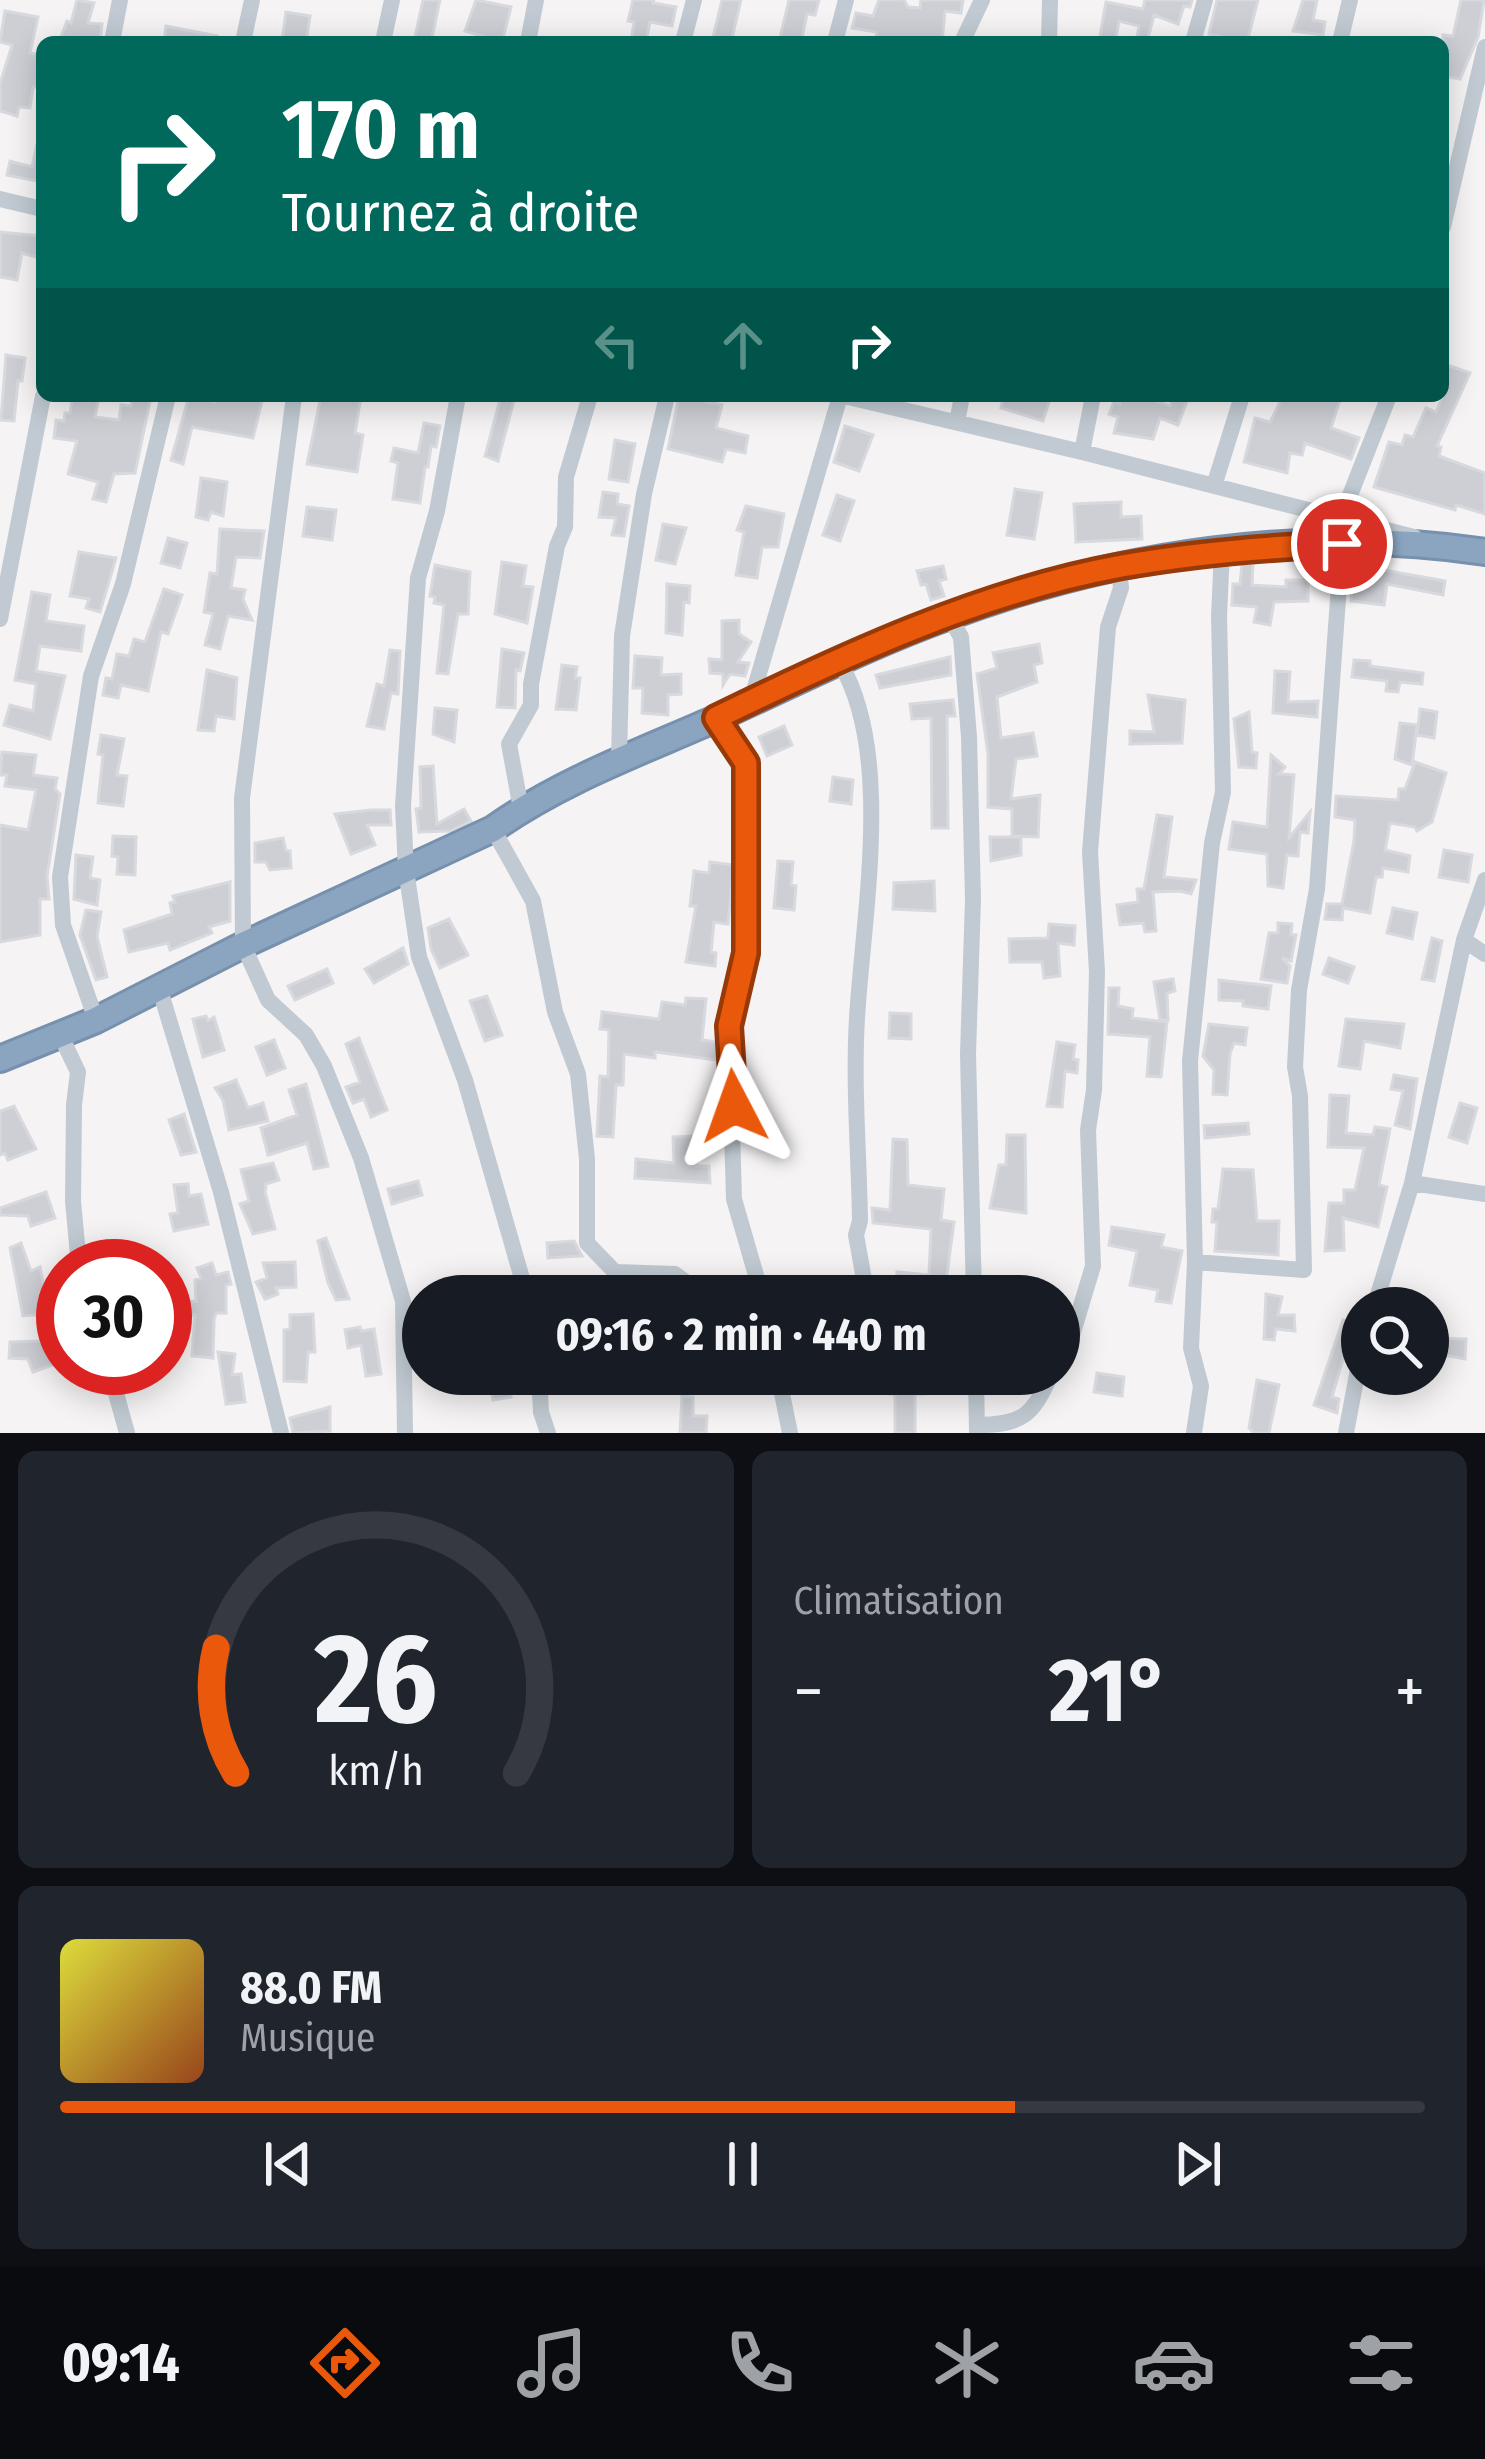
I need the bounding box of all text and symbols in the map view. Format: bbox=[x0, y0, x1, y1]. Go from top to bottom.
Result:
text: 170 m bbox=[282, 79, 480, 180]
icon: right bbox=[84, 84, 240, 240]
text: Tournez à droite bbox=[282, 181, 639, 245]
icon: left bbox=[584, 312, 650, 378]
icon: ahead bbox=[710, 312, 776, 378]
icon: right bbox=[836, 312, 902, 378]
pin bbox=[1291, 493, 1393, 595]
icon: arrive bbox=[1309, 511, 1375, 577]
position arrow bbox=[671, 1043, 797, 1169]
speed limit sign: 30 bbox=[36, 1239, 192, 1395]
map controls bbox=[1341, 1287, 1449, 1395]
button: search bbox=[1341, 1287, 1449, 1395]
text: 09:16 · 2 min · 440 m bbox=[555, 1308, 927, 1362]
text: Climatisation bbox=[794, 1578, 1004, 1624]
text: 26 bbox=[313, 1605, 437, 1755]
text: 21° bbox=[1049, 1637, 1169, 1745]
text: − bbox=[794, 1652, 823, 1731]
text: + bbox=[1395, 1652, 1425, 1731]
text: km/h bbox=[328, 1744, 424, 1795]
text: 88.0 FM bbox=[240, 1961, 382, 2015]
text: Musique bbox=[240, 2015, 375, 2061]
icon: previous bbox=[255, 2131, 321, 2197]
icon: pause bbox=[710, 2131, 776, 2197]
icon: next bbox=[1165, 2131, 1231, 2197]
icon: directions bbox=[303, 2321, 387, 2405]
icon: music bbox=[510, 2321, 594, 2405]
icon: phone bbox=[718, 2321, 802, 2405]
icon: climate bbox=[925, 2321, 1009, 2405]
icon: car bbox=[1132, 2321, 1216, 2405]
icon: filters bbox=[1339, 2321, 1423, 2405]
text: 09:14 bbox=[62, 2331, 180, 2395]

